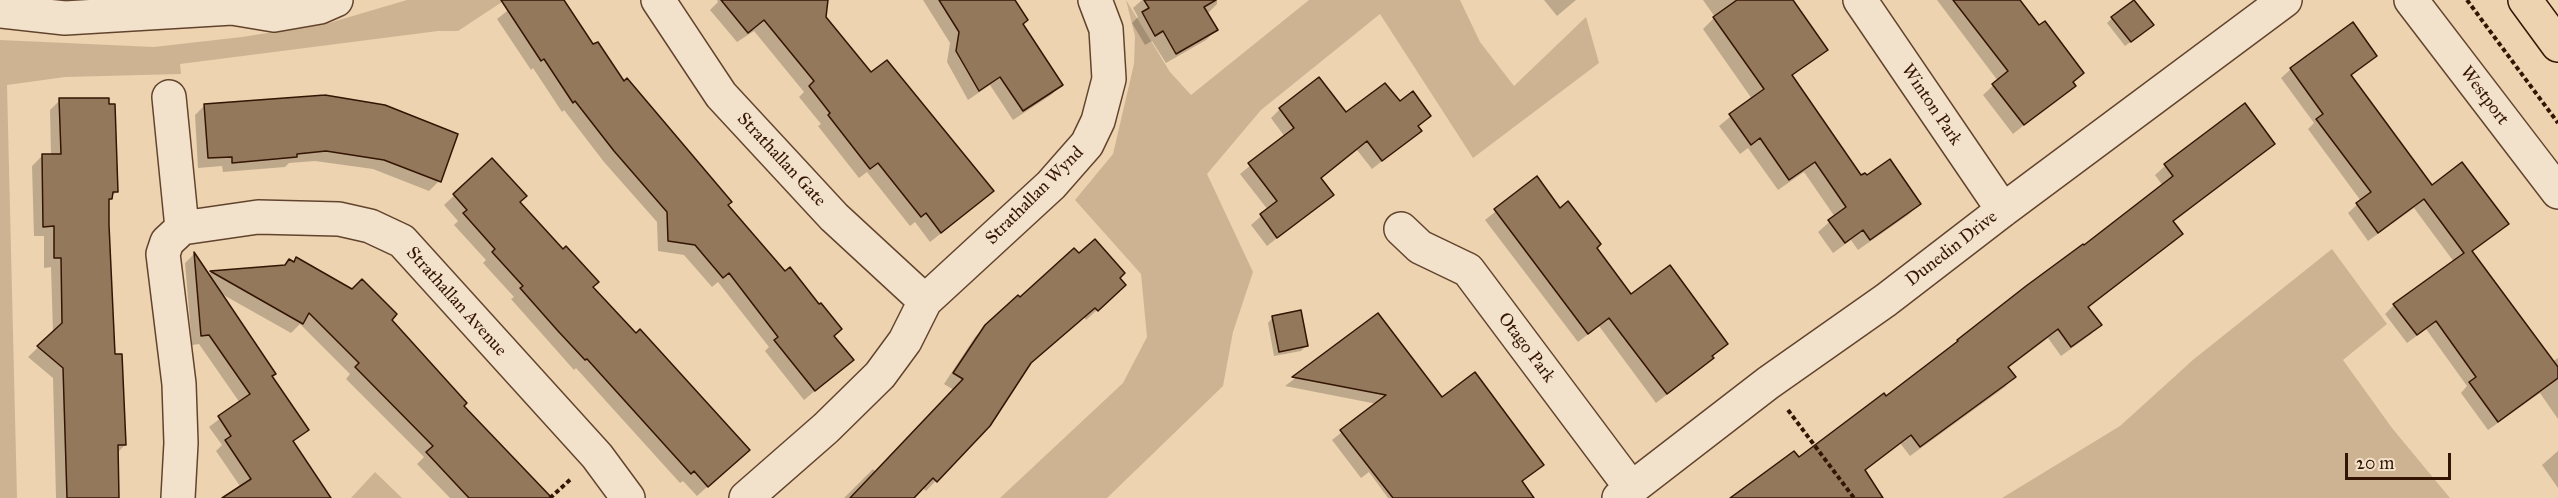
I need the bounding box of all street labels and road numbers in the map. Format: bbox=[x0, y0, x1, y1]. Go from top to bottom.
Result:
street label: Winton Park bbox=[1896, 60, 1966, 150]
street label: Westport bbox=[2455, 62, 2513, 130]
street label: Strathallan Gate bbox=[732, 109, 830, 211]
street label: Strathallan Wynd bbox=[981, 142, 1089, 250]
street label: Dunedin Drive bbox=[1902, 207, 2002, 291]
street label: Strathallan Avenue bbox=[401, 243, 511, 361]
street label: Otago Park bbox=[1493, 309, 1559, 387]

